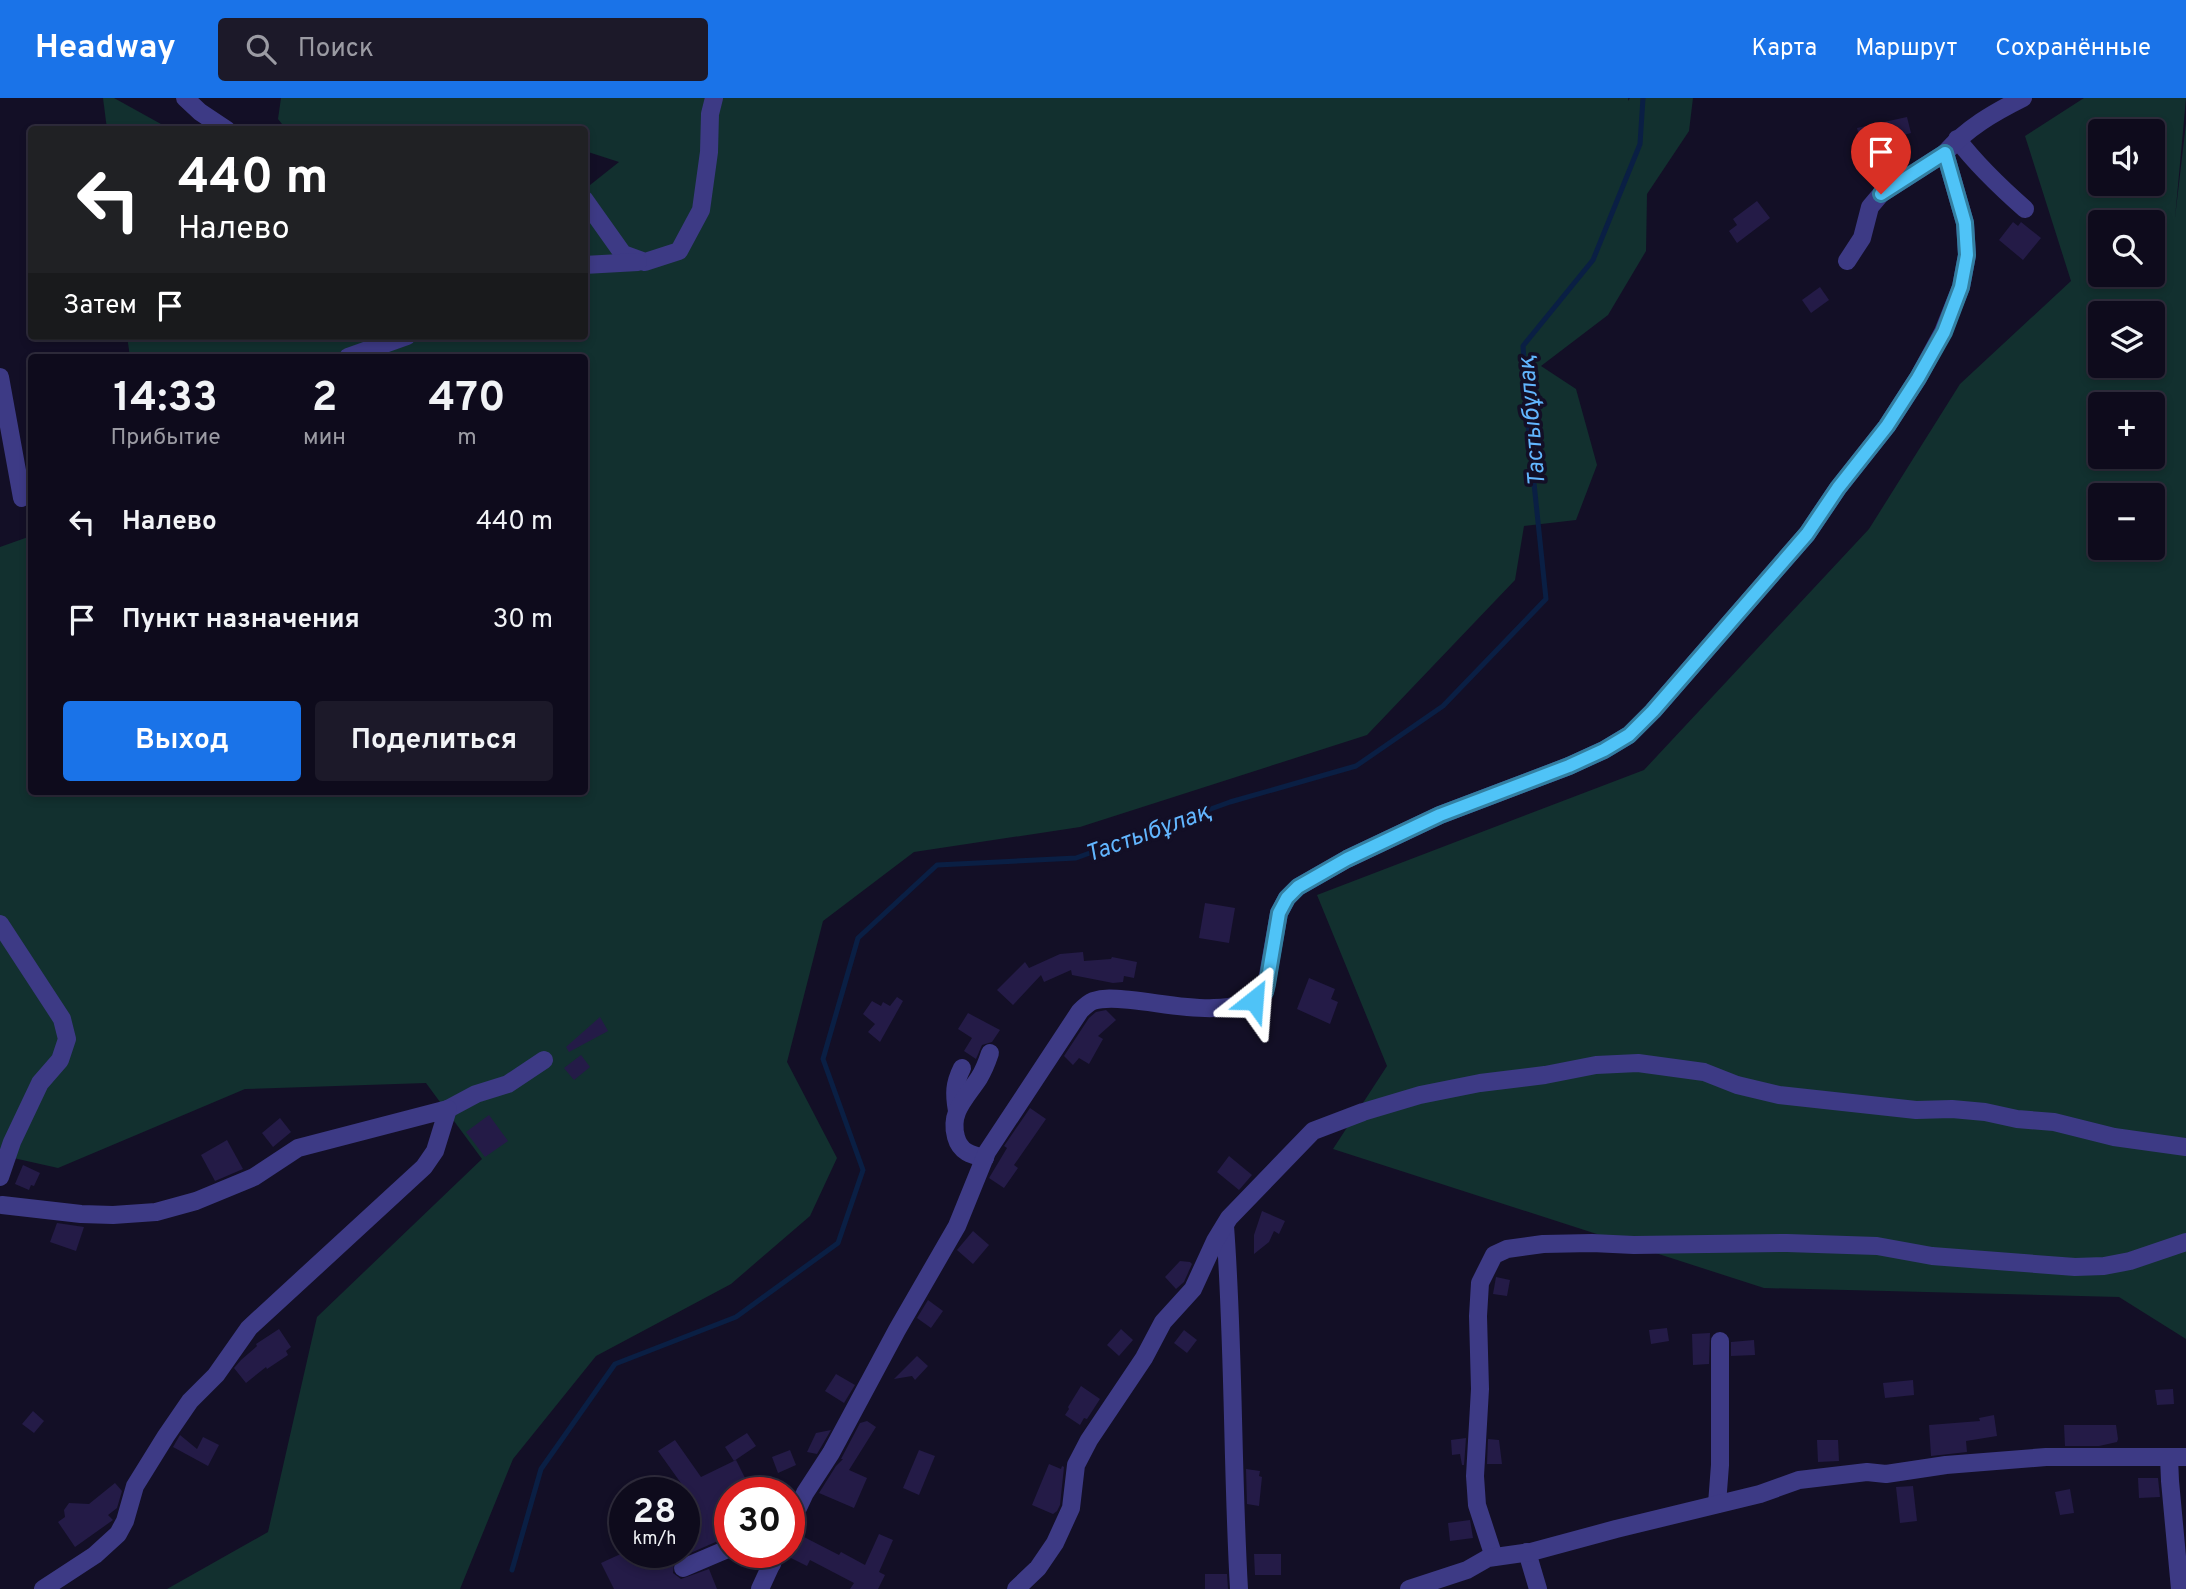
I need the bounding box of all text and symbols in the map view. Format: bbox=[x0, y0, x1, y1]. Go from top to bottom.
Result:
search box bbox=[218, 18, 708, 81]
text: Headway bbox=[35, 28, 176, 70]
icon: search bbox=[242, 30, 280, 68]
text: Поиск bbox=[298, 33, 374, 66]
text: Карта bbox=[1751, 34, 1817, 64]
text: Маршрут bbox=[1855, 34, 1957, 64]
text: Сохранённые bbox=[1995, 34, 2151, 64]
map controls bbox=[2088, 119, 2165, 560]
button: sound bbox=[2088, 119, 2165, 196]
pin bbox=[1851, 122, 1911, 194]
icon: arrive bbox=[1862, 133, 1900, 171]
text: 440 m bbox=[178, 149, 328, 211]
icon: left bbox=[63, 154, 154, 245]
text: Налево bbox=[178, 210, 290, 250]
button: search bbox=[2088, 210, 2165, 287]
icon: arrive bbox=[151, 287, 189, 325]
text: Затем bbox=[63, 290, 137, 323]
button: layers bbox=[2088, 301, 2165, 378]
water label: Тастыбұлақ bbox=[1512, 354, 1554, 488]
text: 14:33 bbox=[113, 373, 218, 426]
text: 2 bbox=[312, 373, 337, 426]
text: 470 bbox=[428, 373, 506, 426]
button: + bbox=[2088, 392, 2165, 469]
text: Прибытие bbox=[110, 424, 221, 453]
text: мин bbox=[303, 424, 346, 453]
text: m bbox=[457, 424, 477, 453]
button: − bbox=[2088, 483, 2165, 560]
icon: left bbox=[63, 503, 101, 541]
text: Налево bbox=[122, 506, 217, 539]
text: 440 m bbox=[476, 506, 553, 539]
icon: arrive bbox=[63, 601, 101, 639]
text: Пункт назначения bbox=[122, 604, 360, 637]
text: 30 m bbox=[493, 604, 553, 637]
button: Выход bbox=[63, 701, 301, 781]
button: Поделиться bbox=[315, 701, 553, 781]
water label: Тастыбұлақ bbox=[1082, 797, 1216, 870]
position arrow bbox=[1217, 963, 1291, 1037]
speed limit sign: 30 bbox=[714, 1477, 805, 1568]
text: 28 bbox=[633, 1491, 676, 1535]
text: km/h bbox=[633, 1528, 676, 1551]

